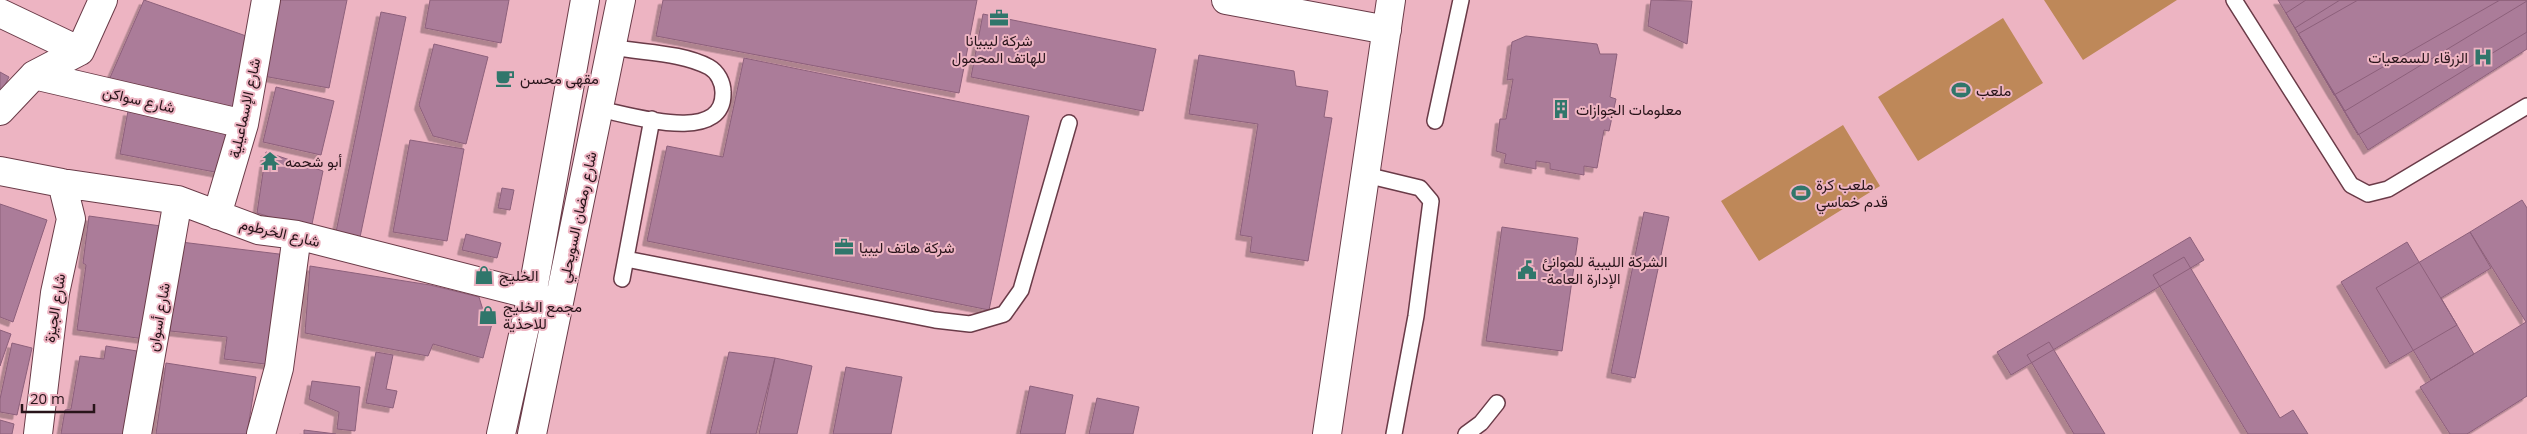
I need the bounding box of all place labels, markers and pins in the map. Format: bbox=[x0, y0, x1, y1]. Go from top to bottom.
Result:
office icon: شركة ليبيانا للهاتف المحمول bbox=[988, 7, 1010, 29]
place label: شركة ليبيانا للهاتف المحمول bbox=[952, 30, 1046, 67]
hospital icon: الزرقاء للسمعيات bbox=[2472, 46, 2494, 68]
place label: الزرقاء للسمعيات bbox=[2368, 47, 2468, 67]
cafe icon: مقهى محسن bbox=[494, 67, 516, 89]
place label: مقهى محسن bbox=[520, 68, 599, 89]
sports icon: ملعب bbox=[1950, 79, 1972, 101]
place label: ملعب bbox=[1976, 80, 2011, 100]
building icon: معلومات الجوازات bbox=[1550, 98, 1572, 120]
place label: معلومات الجوازات bbox=[1576, 99, 1682, 119]
temple icon: أبو شحمه bbox=[259, 150, 281, 172]
place label: أبو شحمه bbox=[285, 151, 342, 171]
place label: ملعب كرة قدم خماسي bbox=[1816, 174, 1888, 215]
sports icon: ملعب كرة قدم خماسي bbox=[1790, 182, 1812, 204]
office icon: شركة هاتف ليبيا bbox=[833, 236, 855, 258]
place label: شركة هاتف ليبيا bbox=[859, 237, 955, 257]
place label: الشركة الليبية للموانئ -الإدارة العامة bbox=[1542, 251, 1667, 289]
public building icon: الشركة الليبية للموانئ -الإدارة العامة bbox=[1516, 259, 1538, 281]
shop icon: الخليج bbox=[473, 264, 495, 286]
place label: الخليج bbox=[499, 265, 538, 287]
place label: مجمع الخليج للاحذية bbox=[503, 296, 582, 333]
shop icon: مجمع الخليج للاحذية bbox=[477, 304, 499, 326]

